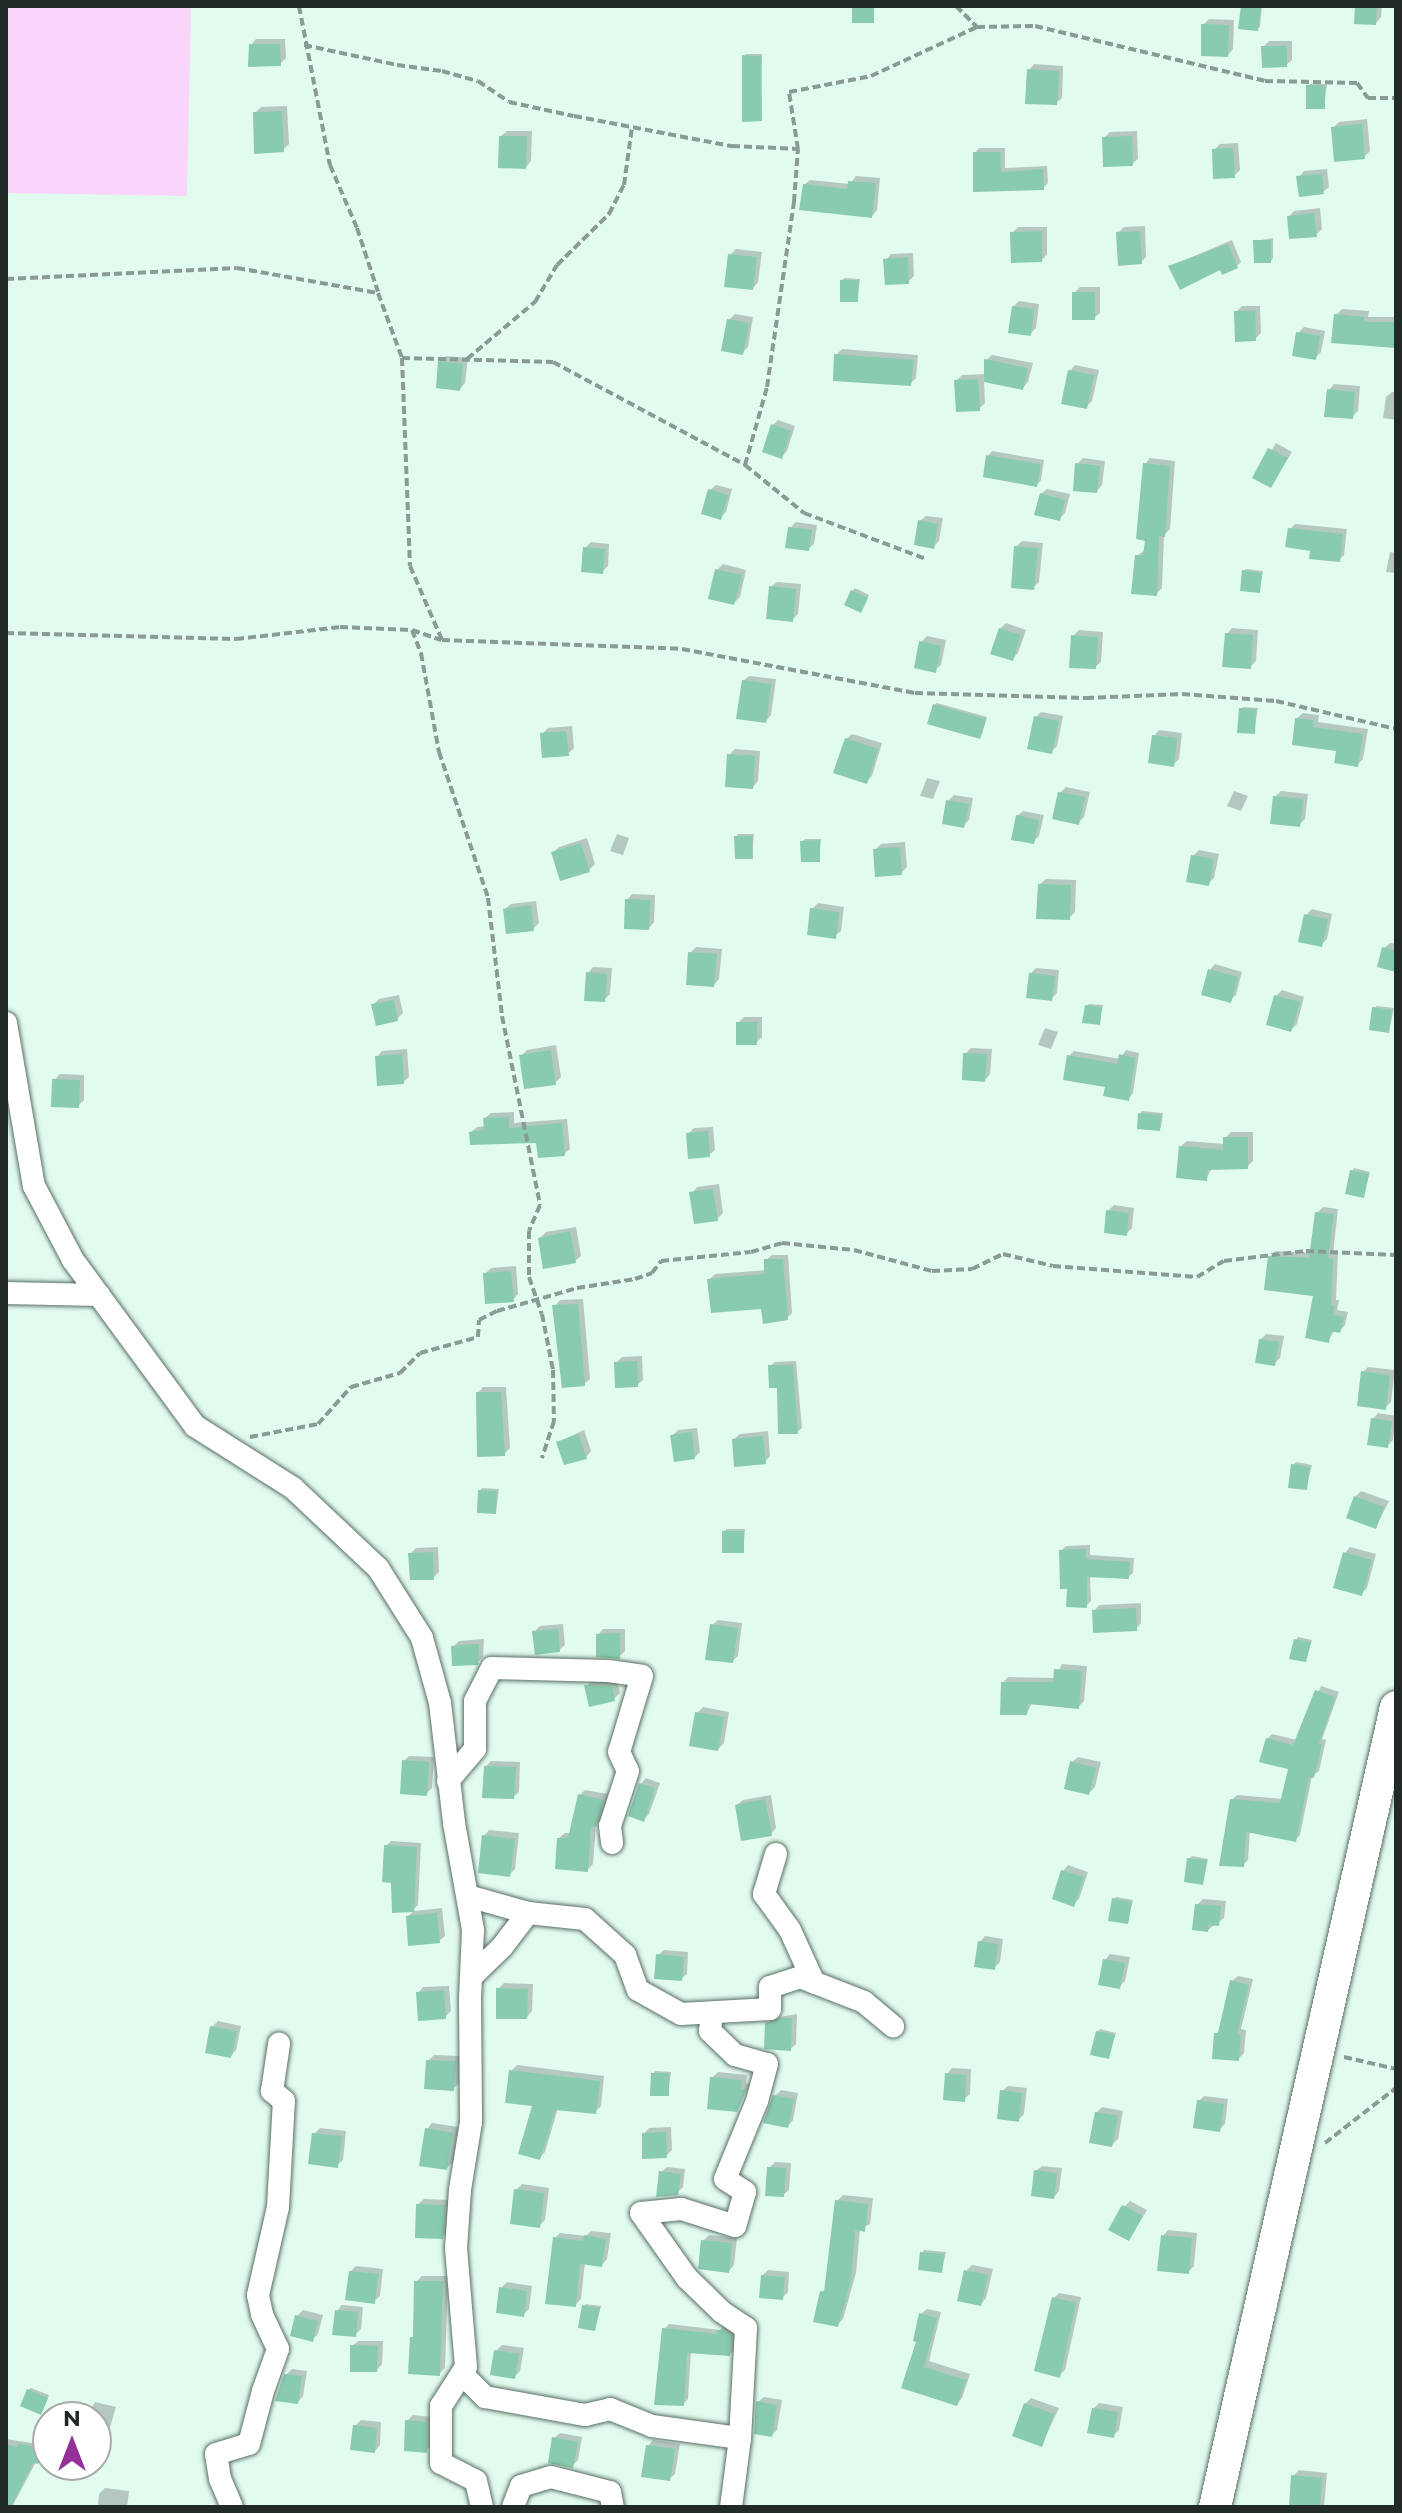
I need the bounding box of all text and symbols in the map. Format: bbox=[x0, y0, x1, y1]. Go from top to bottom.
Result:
north arrow bbox=[32, 2401, 112, 2481]
text: N bbox=[63, 2405, 81, 2432]

